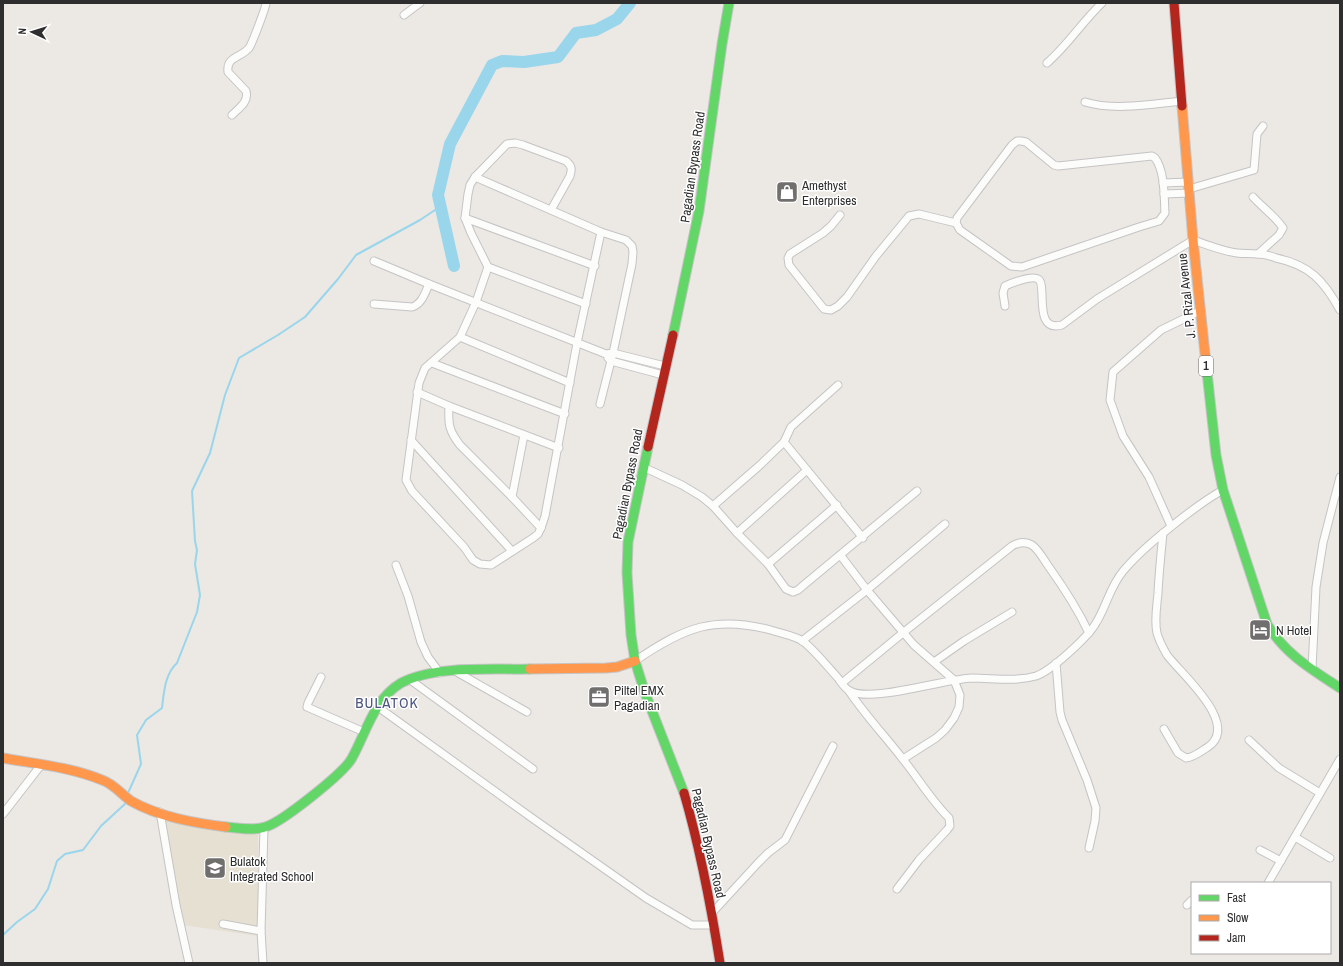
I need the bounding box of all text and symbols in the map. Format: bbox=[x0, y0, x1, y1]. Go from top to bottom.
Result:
north arrow bbox=[12, 12, 52, 52]
text: N bbox=[15, 28, 29, 35]
street label: Pagadian Bypass Road bbox=[676, 110, 709, 224]
place label: Amethyst Enterprises bbox=[801, 177, 857, 209]
shop icon: Amethyst Enterprises bbox=[774, 179, 800, 205]
street label: J. P. Rizal Avenue bbox=[1174, 252, 1199, 339]
road number: 1 bbox=[1199, 356, 1213, 376]
street label: Pagadian Bypass Road bbox=[608, 427, 647, 541]
hotel icon: N Hotel bbox=[1247, 617, 1273, 643]
place label: N Hotel bbox=[1276, 622, 1312, 639]
place label: Piltel EMX Pagadian bbox=[614, 682, 665, 714]
office icon: Piltel EMX Pagadian bbox=[586, 684, 612, 710]
district label: BULATOK bbox=[355, 692, 419, 713]
street label: Pagadian Bypass Road bbox=[688, 787, 729, 900]
place label: Bulatok Integrated School bbox=[230, 853, 314, 885]
school or university icon: Bulatok Integrated School bbox=[202, 855, 228, 881]
legend bbox=[1191, 882, 1331, 954]
text: Fast bbox=[1227, 890, 1246, 906]
text: Slow bbox=[1227, 910, 1249, 926]
text: Jam bbox=[1227, 930, 1246, 946]

